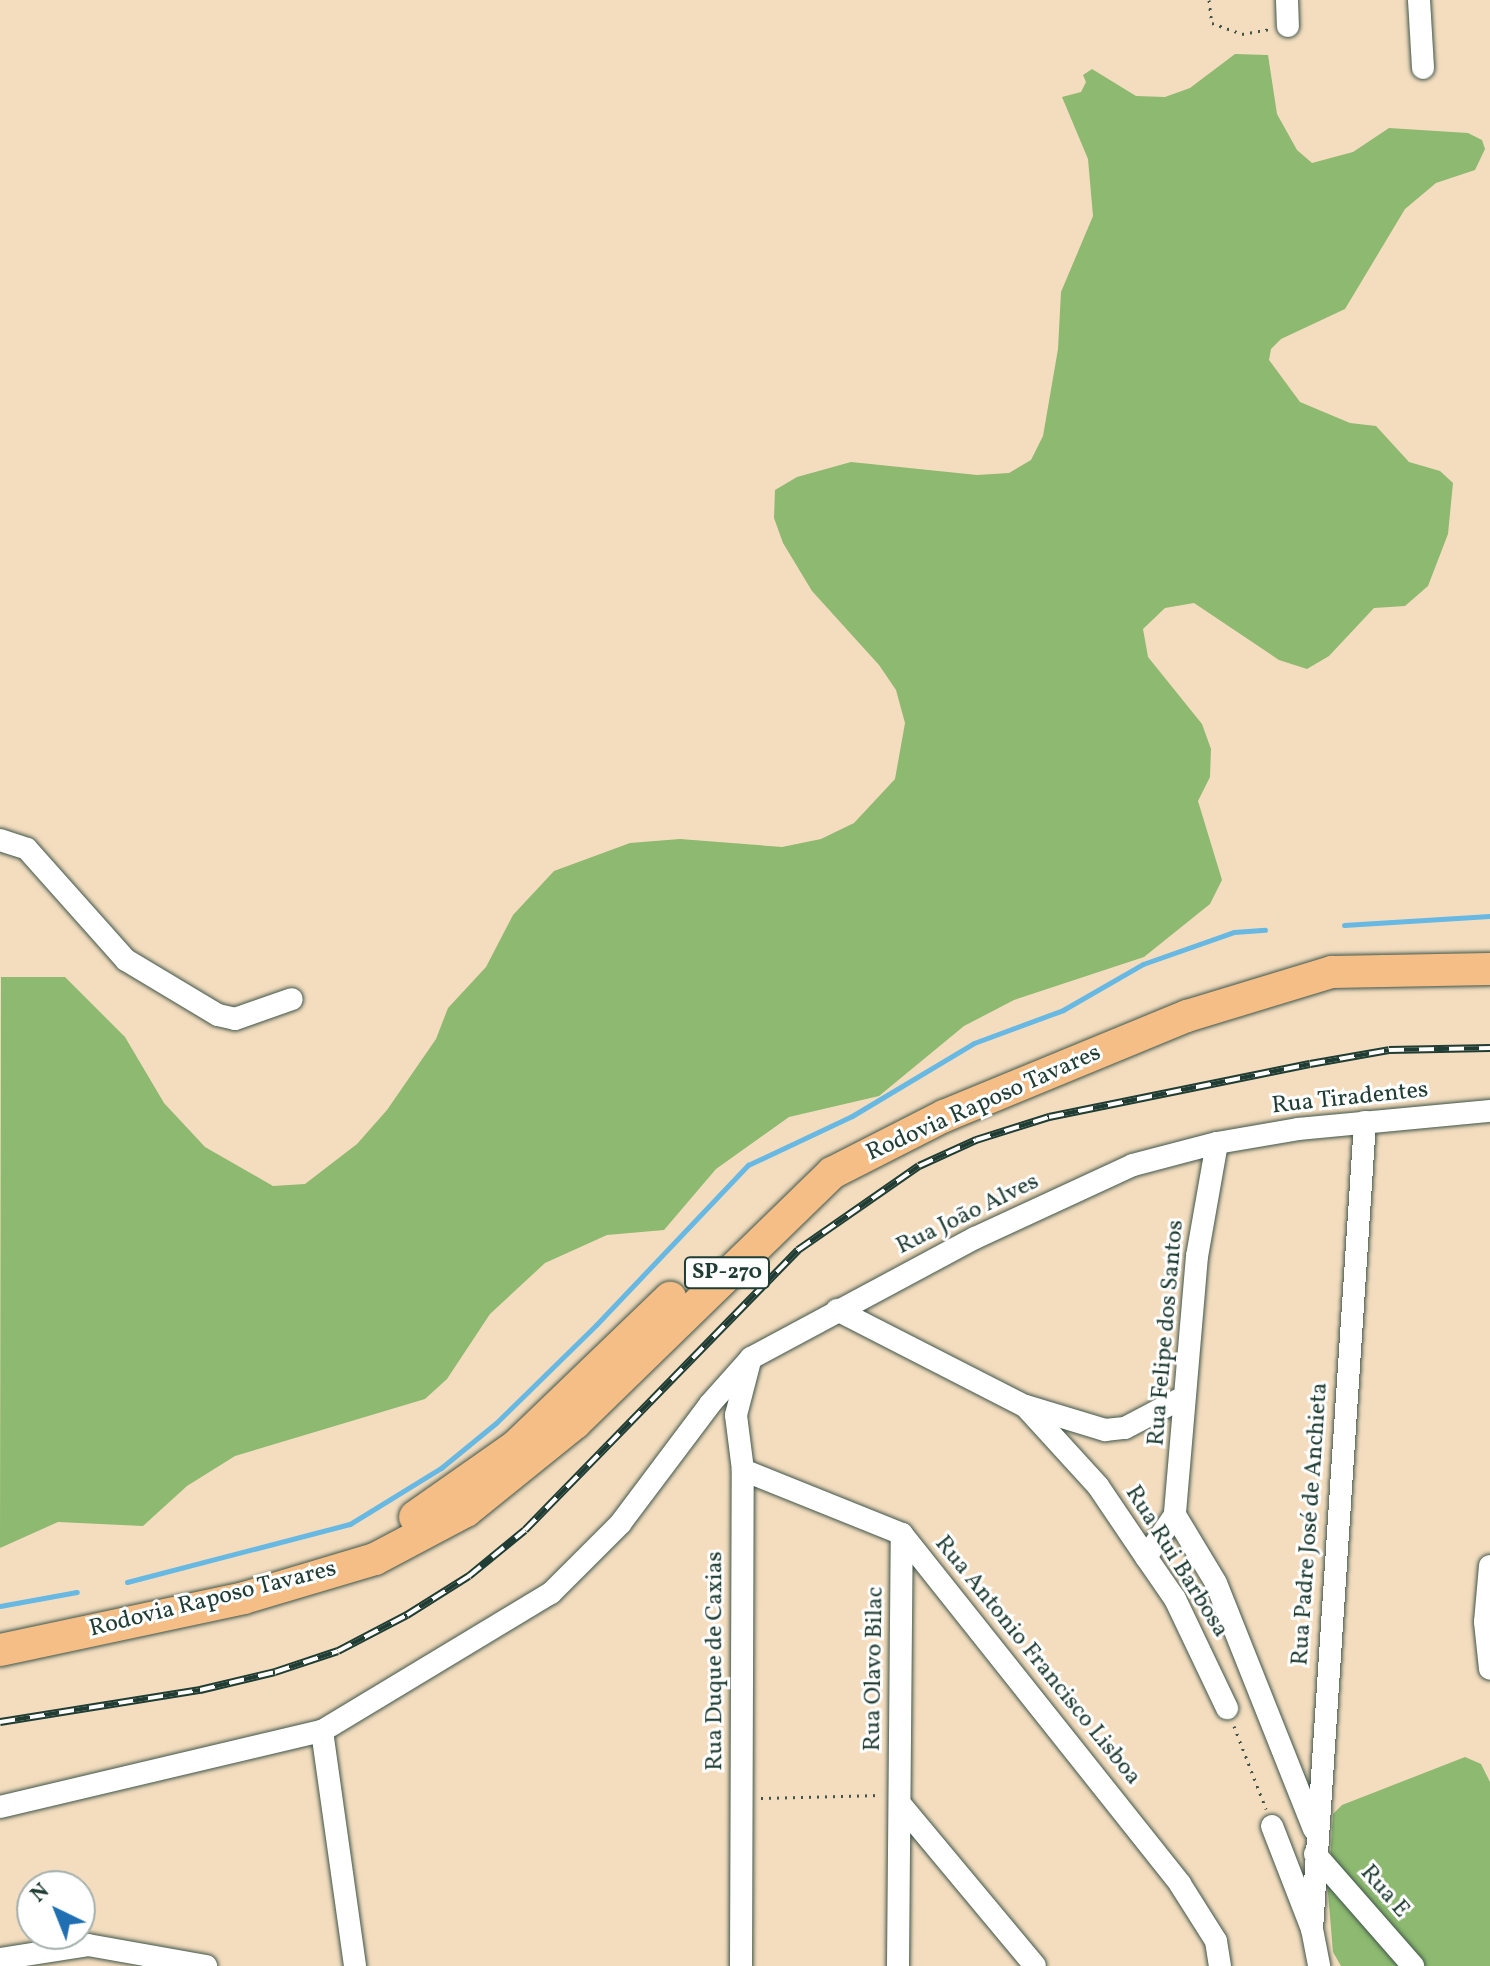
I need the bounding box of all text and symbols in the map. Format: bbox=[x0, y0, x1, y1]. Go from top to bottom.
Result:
street label: Rodovia Raposo Tavares bbox=[862, 1039, 1106, 1169]
street label: Rua Tiradentes bbox=[1270, 1076, 1430, 1122]
street label: Rua João Alves bbox=[892, 1168, 1044, 1262]
street label: Rua Felipe dos Santos bbox=[1143, 1219, 1191, 1447]
road number: SP-270 bbox=[683, 1255, 771, 1291]
street label: Rua Padre José de Anchieta bbox=[1287, 1381, 1335, 1667]
street label: Rua Rui Barbosa bbox=[1118, 1481, 1234, 1643]
street label: Rua Antonio Francisco Lisboa bbox=[928, 1531, 1146, 1791]
street label: Rua Duque de Caxias bbox=[702, 1551, 730, 1771]
street label: Rodovia Raposo Tavares bbox=[86, 1555, 340, 1645]
street label: Rua Olavo Bilac bbox=[859, 1586, 891, 1752]
street label: Rua E bbox=[1353, 1859, 1415, 1925]
north arrow bbox=[16, 1870, 96, 1950]
text: N bbox=[24, 1877, 57, 1910]

